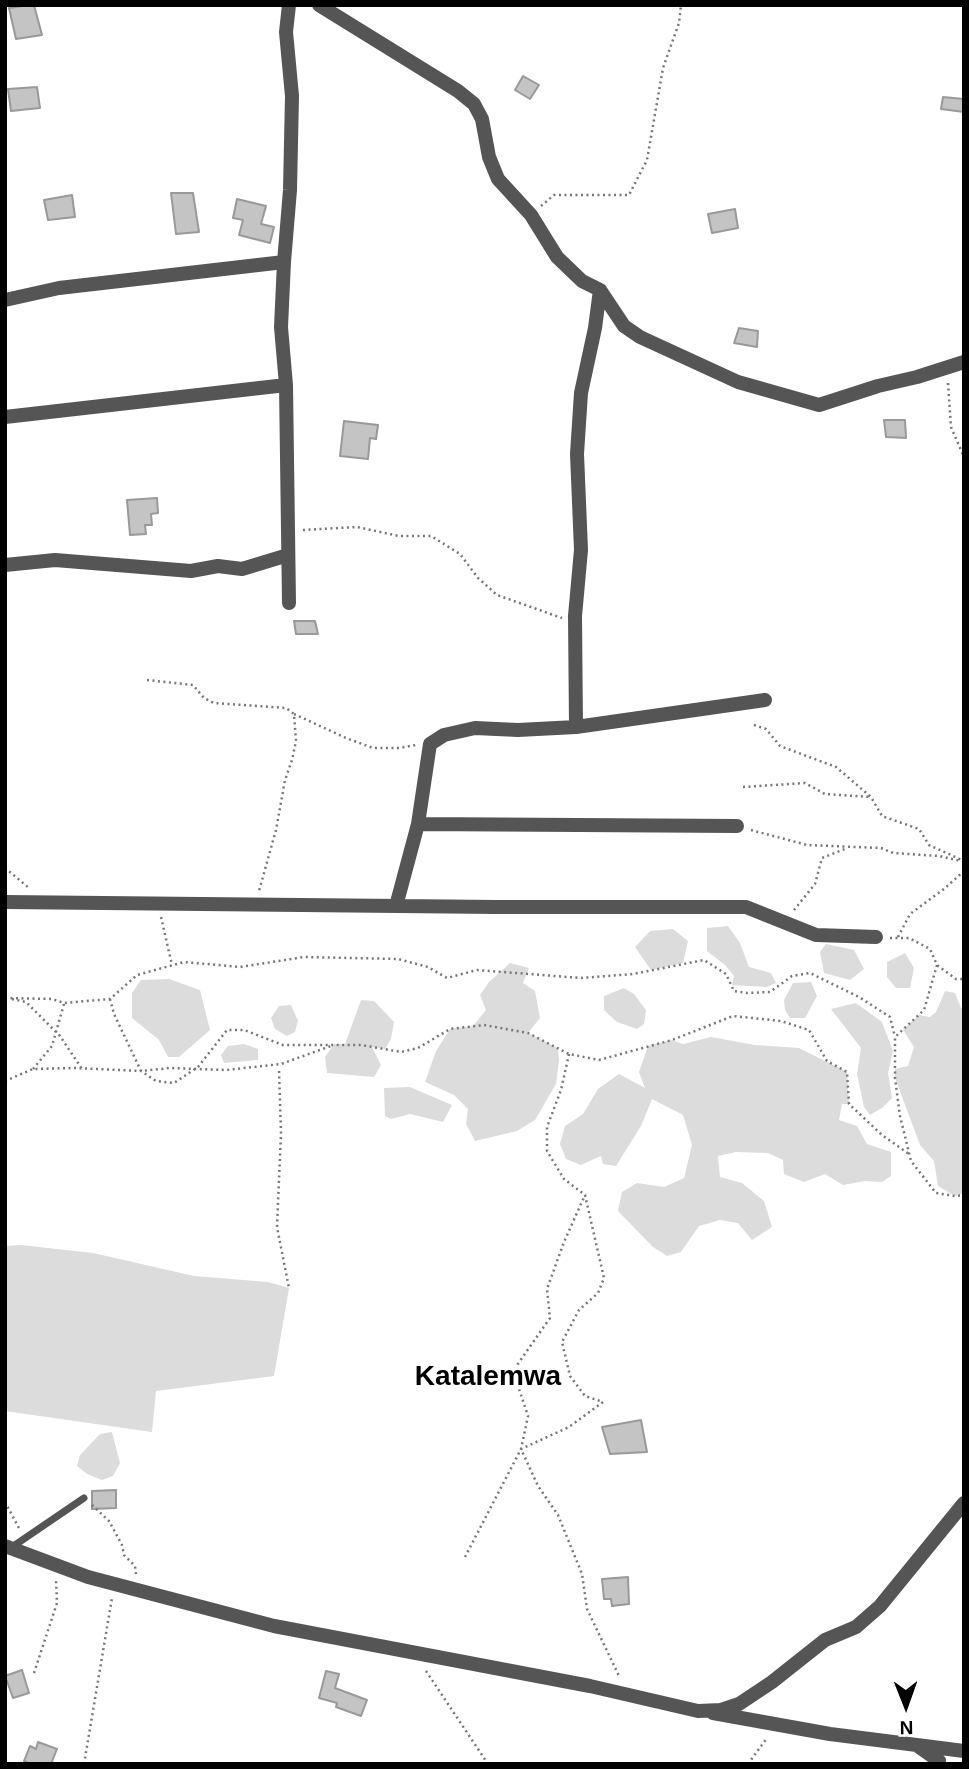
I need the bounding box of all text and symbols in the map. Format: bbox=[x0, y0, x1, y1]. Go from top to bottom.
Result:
district label: Katalemwa bbox=[415, 1360, 561, 1394]
north arrow bbox=[871, 1671, 941, 1741]
text: N bbox=[899, 1717, 913, 1738]

